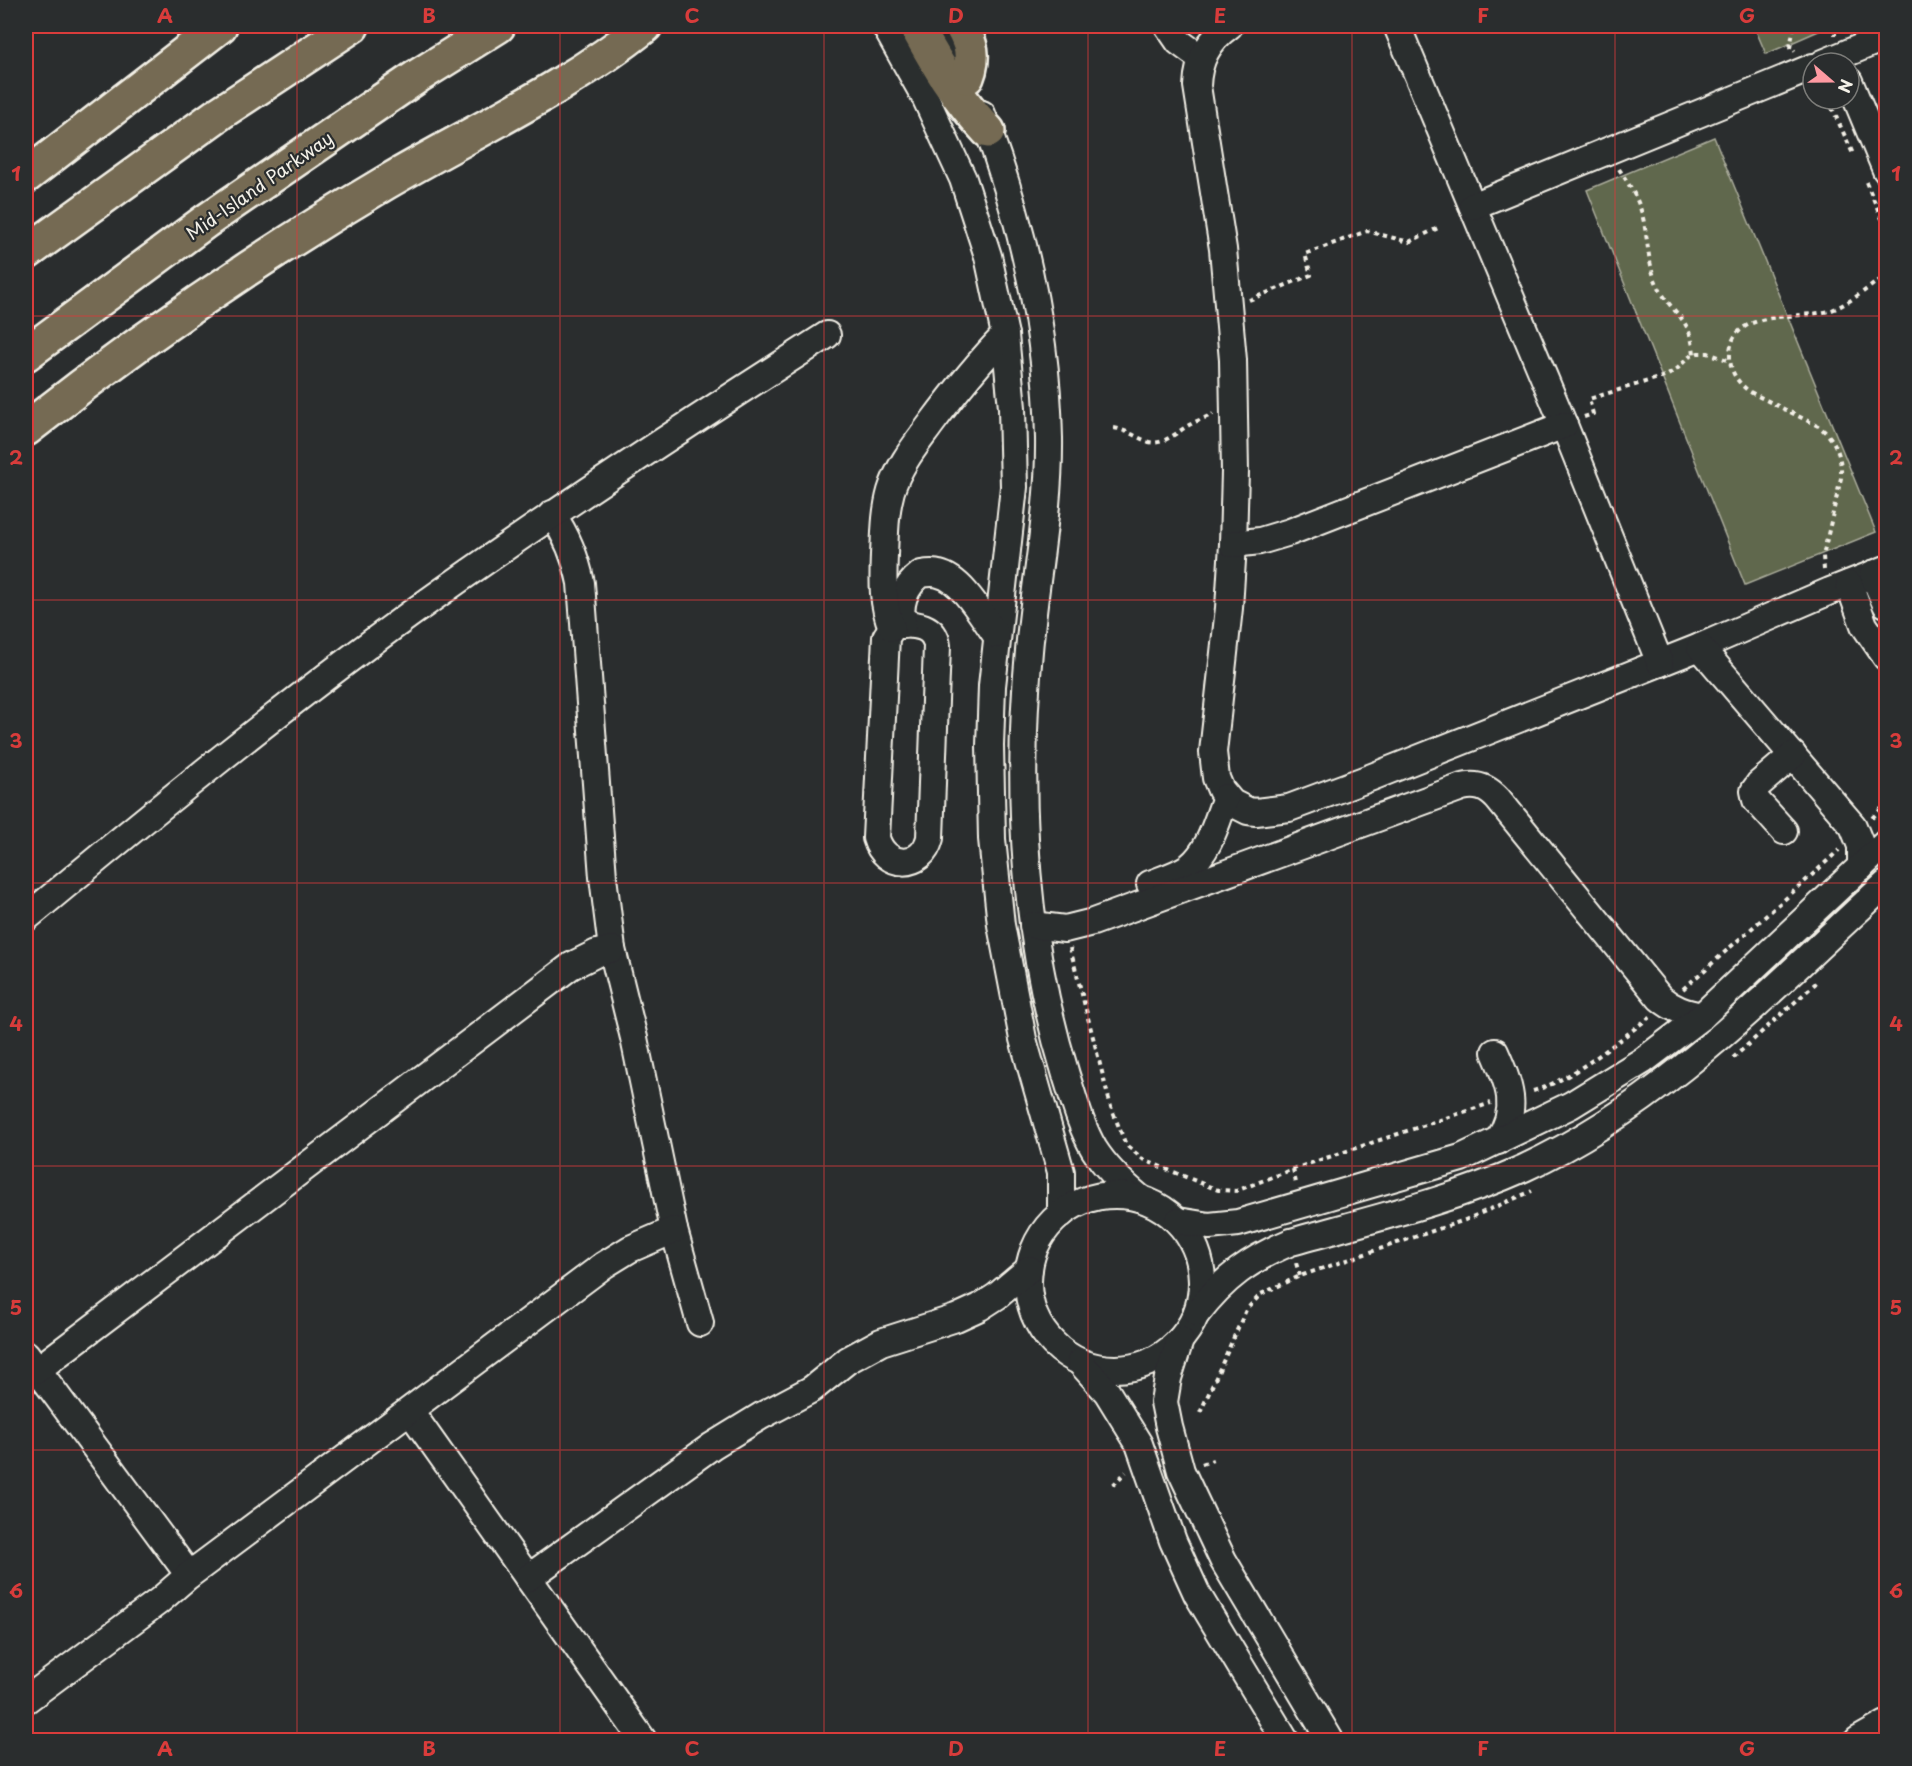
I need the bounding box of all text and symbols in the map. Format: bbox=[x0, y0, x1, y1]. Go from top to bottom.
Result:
text: A bbox=[157, 0, 173, 30]
text: B bbox=[422, 0, 436, 30]
text: C bbox=[684, 0, 700, 30]
text: D bbox=[948, 0, 964, 30]
text: E bbox=[1214, 0, 1226, 30]
text: F bbox=[1477, 0, 1489, 30]
text: G bbox=[1739, 0, 1755, 30]
north arrow bbox=[1801, 51, 1861, 111]
text: N bbox=[1833, 76, 1859, 97]
street label: Mid-Island Parkway bbox=[180, 124, 338, 246]
text: 1 bbox=[11, 158, 21, 188]
text: 1 bbox=[1891, 158, 1901, 188]
text: 2 bbox=[9, 442, 23, 472]
text: 2 bbox=[1889, 442, 1903, 472]
text: 3 bbox=[9, 725, 23, 755]
text: 3 bbox=[1889, 725, 1903, 755]
text: 4 bbox=[9, 1008, 23, 1038]
text: 4 bbox=[1889, 1008, 1903, 1038]
text: 5 bbox=[10, 1292, 22, 1322]
text: 5 bbox=[1890, 1292, 1902, 1322]
text: 6 bbox=[9, 1575, 23, 1605]
text: 6 bbox=[1889, 1575, 1903, 1605]
text: A bbox=[157, 1733, 173, 1763]
text: B bbox=[422, 1733, 436, 1763]
text: C bbox=[684, 1733, 700, 1763]
text: D bbox=[948, 1733, 964, 1763]
text: E bbox=[1214, 1733, 1226, 1763]
text: F bbox=[1477, 1733, 1489, 1763]
text: G bbox=[1739, 1733, 1755, 1763]

